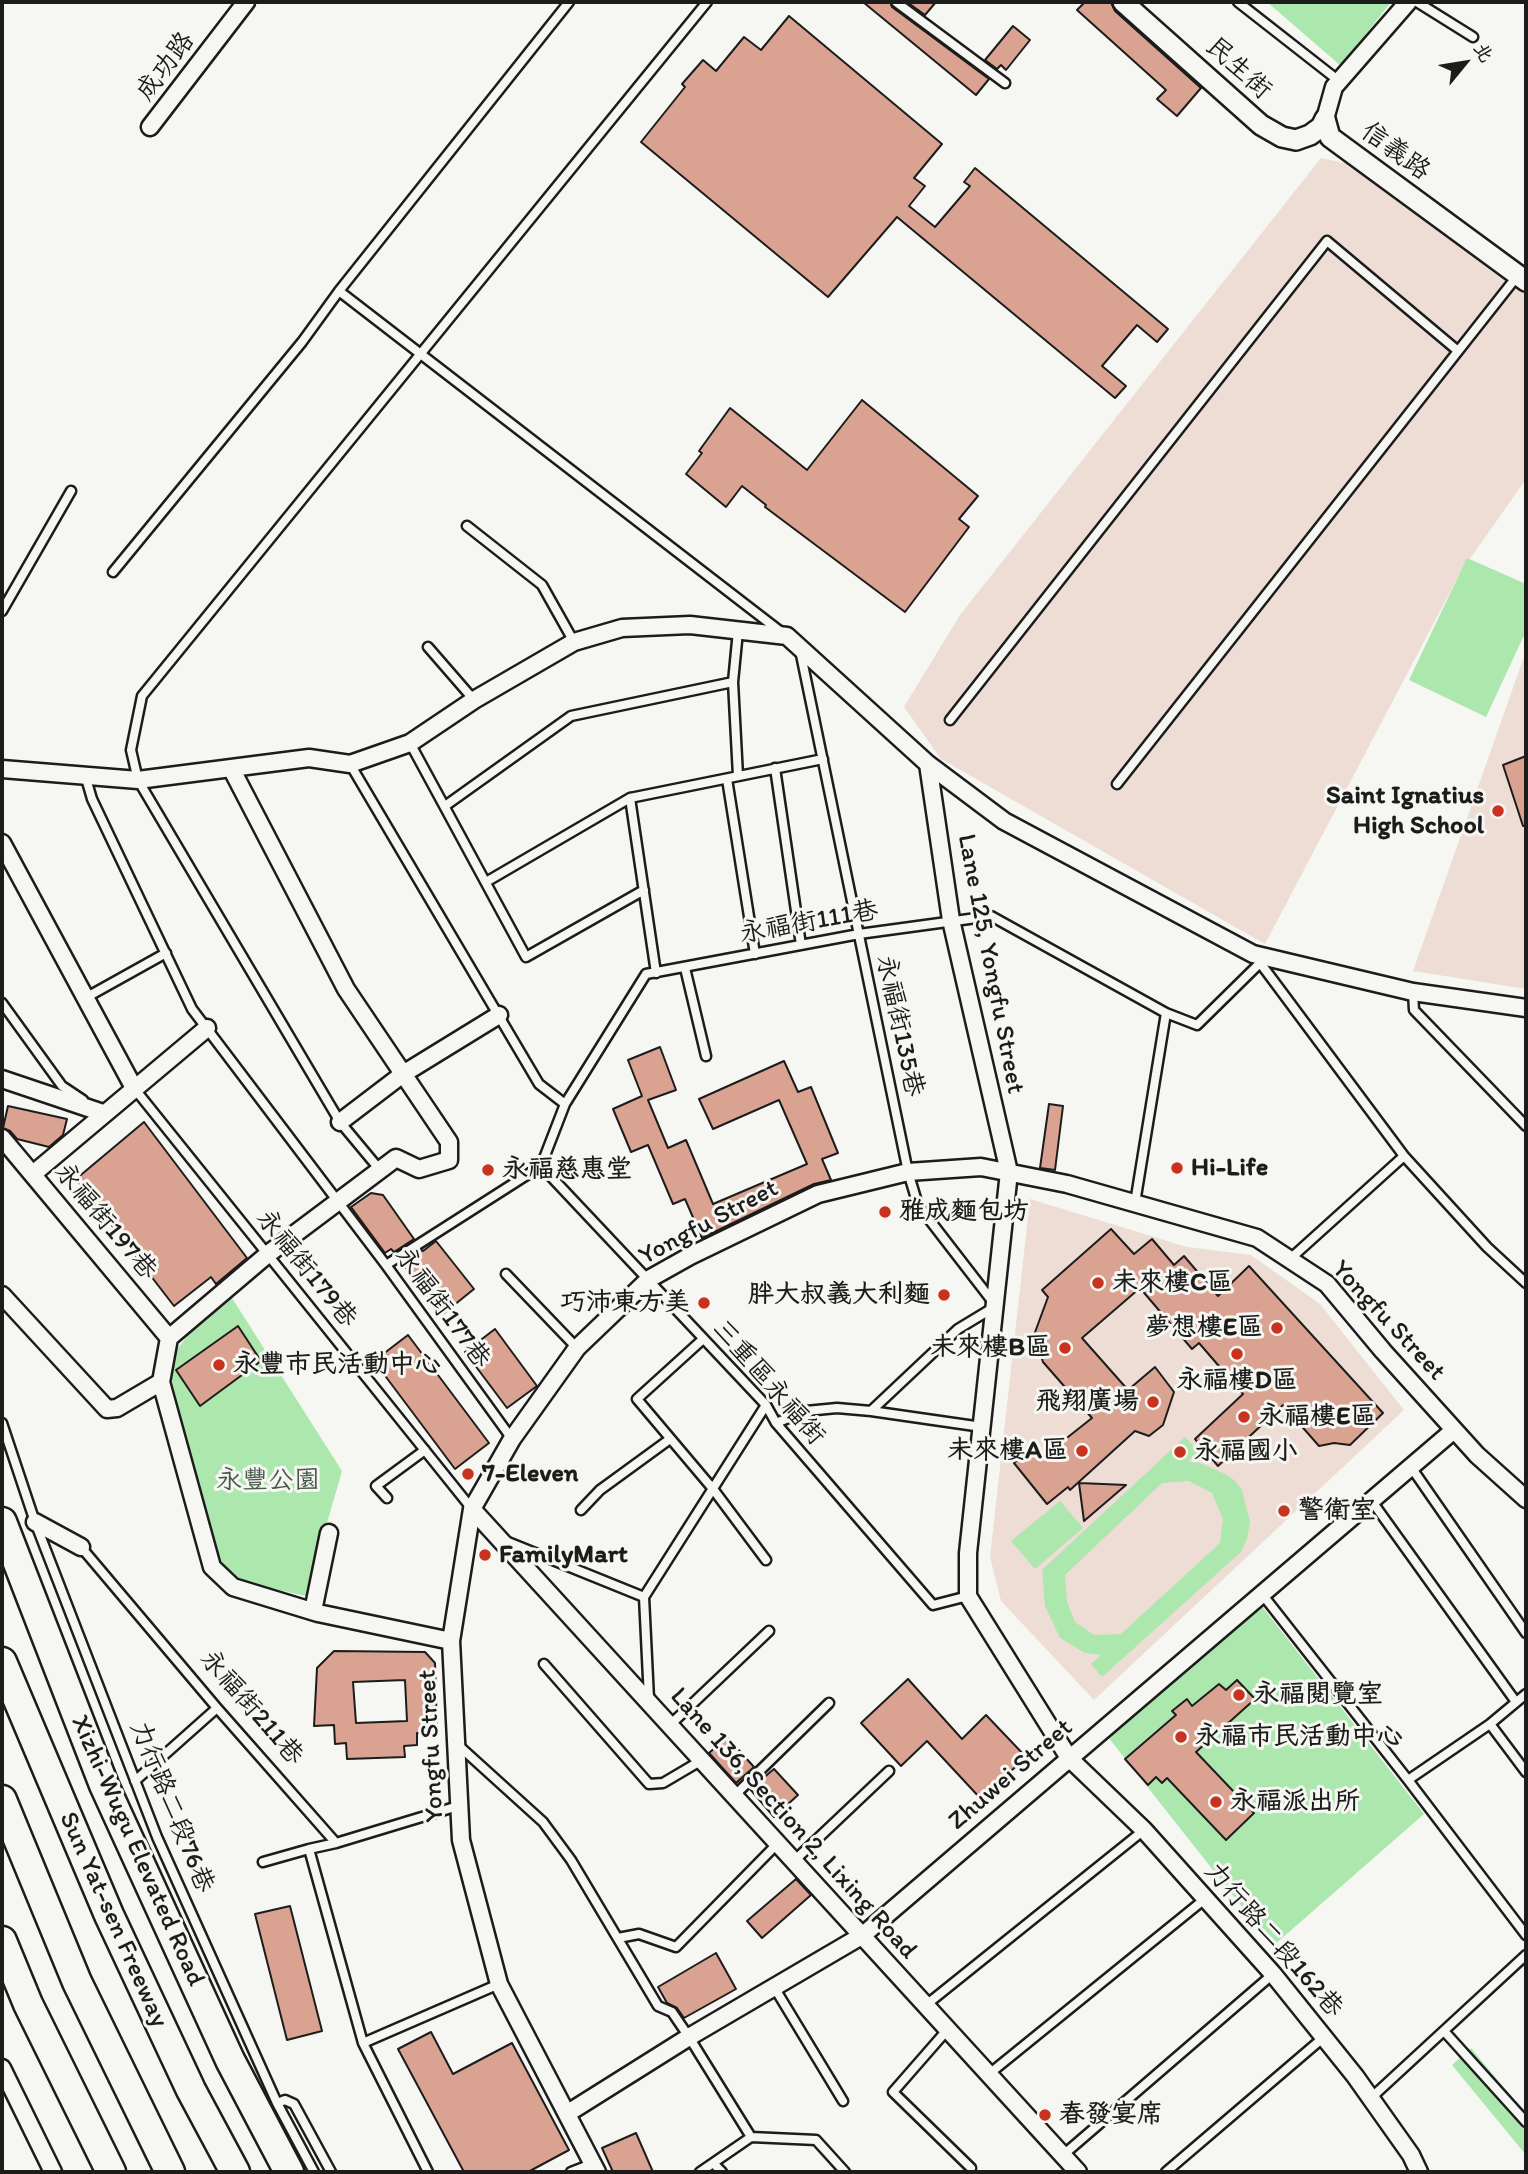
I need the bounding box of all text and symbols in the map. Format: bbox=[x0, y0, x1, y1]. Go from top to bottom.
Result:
street label: 成功路 bbox=[130, 26, 202, 108]
north arrow bbox=[1430, 28, 1500, 98]
street label: 民生街 bbox=[1199, 31, 1277, 107]
text: 北 bbox=[1469, 38, 1498, 66]
street label: 信義路 bbox=[1354, 116, 1436, 188]
place label: Saint Ignatius High School bbox=[1326, 780, 1484, 842]
marker: Saint Ignatius High School bbox=[1490, 803, 1506, 819]
street label: Lane 125, Yongfu Street bbox=[950, 832, 1030, 1096]
street label: 永福街111巷 bbox=[737, 895, 881, 951]
street label: 永福街135巷 bbox=[869, 952, 929, 1100]
place label: Hi-Life bbox=[1191, 1152, 1268, 1184]
place label: 永福慈惠堂 bbox=[502, 1154, 632, 1186]
street label: 永福街197巷 bbox=[47, 1157, 163, 1287]
marker: Hi-Life bbox=[1169, 1160, 1185, 1176]
marker: 永福慈惠堂 bbox=[480, 1162, 496, 1178]
street label: Yongfu Street bbox=[634, 1173, 784, 1273]
place label: 雅成麵包坊 bbox=[899, 1196, 1029, 1228]
street label: 永福街179巷 bbox=[249, 1204, 363, 1334]
marker: 雅成麵包坊 bbox=[877, 1204, 893, 1220]
street label: 永福街177巷 bbox=[388, 1241, 496, 1375]
street label: Yongfu Street bbox=[1324, 1254, 1452, 1388]
place label: 未來樓C區 bbox=[1112, 1267, 1233, 1299]
marker: 未來樓C區 bbox=[1090, 1275, 1106, 1291]
place label: 胖大叔義大利麵 bbox=[748, 1279, 930, 1311]
place label: 巧沛東方美 bbox=[560, 1287, 690, 1319]
marker: 胖大叔義大利麵 bbox=[936, 1287, 952, 1303]
marker: 巧沛東方美 bbox=[696, 1295, 712, 1311]
place label: 夢想樓E區 bbox=[1145, 1312, 1263, 1344]
street label: 三重區永福街 bbox=[705, 1314, 831, 1452]
marker: 夢想樓E區 bbox=[1269, 1320, 1285, 1336]
place label: 未來樓B區 bbox=[930, 1332, 1051, 1364]
marker: 未來樓B區 bbox=[1057, 1340, 1073, 1356]
marker: 永福樓D區 bbox=[1229, 1346, 1245, 1362]
place label: 永豐市民活動中心 bbox=[233, 1349, 441, 1381]
marker: 永豐市民活動中心 bbox=[211, 1357, 227, 1373]
place label: 永福樓D區 bbox=[1176, 1365, 1298, 1397]
place label: 飛翔廣場 bbox=[1035, 1386, 1139, 1418]
marker: 飛翔廣場 bbox=[1145, 1394, 1161, 1410]
place label: 永福樓E區 bbox=[1258, 1401, 1376, 1433]
marker: 永福樓E區 bbox=[1236, 1409, 1252, 1425]
place label: 未來樓A區 bbox=[947, 1435, 1068, 1467]
place label: 永福國小 bbox=[1194, 1436, 1298, 1468]
marker: 未來樓A區 bbox=[1074, 1443, 1090, 1459]
marker: 永福國小 bbox=[1172, 1444, 1188, 1460]
place label: 7-Eleven bbox=[482, 1458, 579, 1490]
park label: 永豐公園 bbox=[216, 1465, 320, 1497]
marker: 7-Eleven bbox=[460, 1466, 476, 1482]
place label: 警衛室 bbox=[1298, 1495, 1376, 1527]
marker: 警衛室 bbox=[1276, 1503, 1292, 1519]
place label: FamilyMart bbox=[499, 1539, 628, 1571]
marker: FamilyMart bbox=[477, 1547, 493, 1563]
street label: 永福街211巷 bbox=[193, 1644, 309, 1772]
street label: Yongfu Street bbox=[412, 1669, 452, 1823]
place label: 永福閱覽室 bbox=[1253, 1679, 1383, 1711]
street label: Lane 136, Section 2, Lixing Road bbox=[663, 1682, 923, 1966]
marker: 永福閱覽室 bbox=[1231, 1687, 1247, 1703]
street label: Xizhi-Wugu Elevated Road bbox=[63, 1711, 211, 1991]
street label: Zhuwei Street bbox=[943, 1713, 1079, 1837]
street label: 力行路二段76巷 bbox=[122, 1716, 220, 1898]
place label: 永福市民活動中心 bbox=[1195, 1721, 1403, 1753]
marker: 永福市民活動中心 bbox=[1173, 1729, 1189, 1745]
place label: 永福派出所 bbox=[1230, 1786, 1360, 1818]
marker: 永福派出所 bbox=[1208, 1794, 1224, 1810]
street label: Sun Yat-sen Freeway bbox=[51, 1808, 175, 2032]
street label: 力行路二段162巷 bbox=[1197, 1856, 1349, 2024]
place label: 春發宴席 bbox=[1059, 2099, 1163, 2131]
marker: 春發宴席 bbox=[1037, 2107, 1053, 2123]

